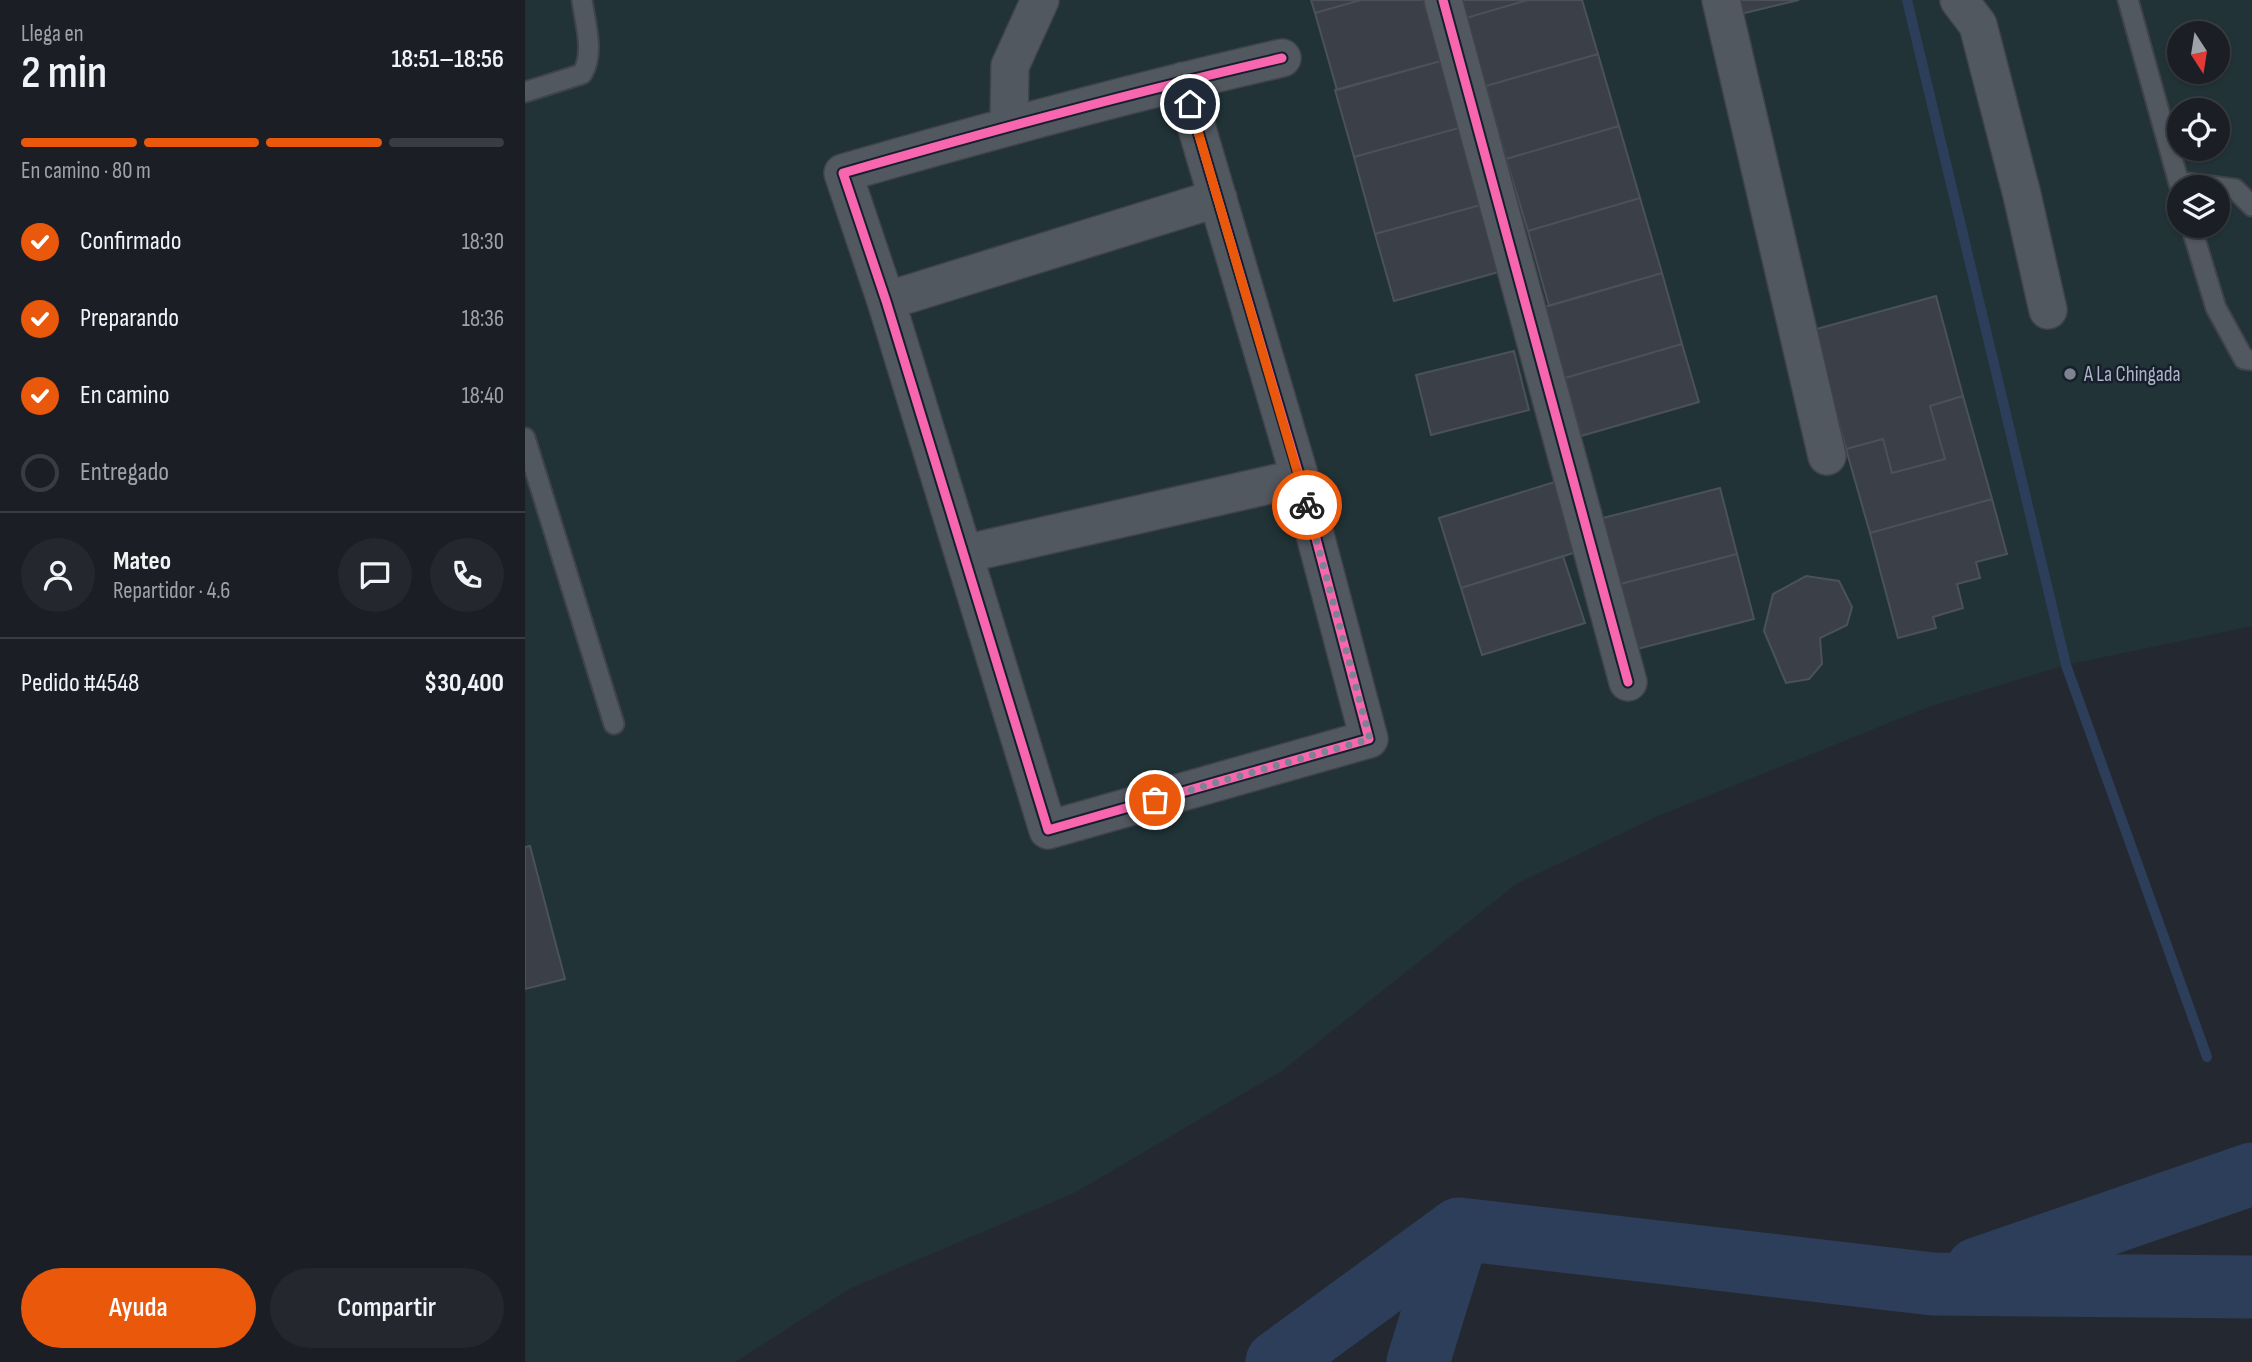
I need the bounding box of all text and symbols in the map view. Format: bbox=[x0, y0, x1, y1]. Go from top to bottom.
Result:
text: Llega en bbox=[21, 20, 84, 48]
north arrow bbox=[2167, 21, 2229, 84]
map controls bbox=[2167, 21, 2230, 238]
text: 18:51–18:56 bbox=[391, 44, 504, 75]
text: 2 min bbox=[21, 46, 107, 101]
pin bbox=[1160, 74, 1220, 134]
icon: home bbox=[1171, 85, 1209, 123]
button: locate bbox=[2167, 98, 2230, 161]
text: En camino · 80 m bbox=[21, 157, 151, 185]
button: layers bbox=[2167, 175, 2230, 238]
icon: check bbox=[21, 223, 59, 261]
text: Confirmado bbox=[80, 226, 181, 257]
text: 18:30 bbox=[462, 228, 504, 256]
icon: check bbox=[21, 300, 59, 338]
text: Preparando bbox=[80, 303, 179, 334]
text: 18:36 bbox=[462, 305, 504, 333]
place label: A La Chingada bbox=[2083, 362, 2181, 387]
marker: A La Chingada bbox=[2062, 366, 2078, 382]
icon: check bbox=[21, 377, 59, 415]
text: En camino bbox=[80, 380, 170, 411]
text: 18:40 bbox=[462, 382, 504, 410]
text: Entregado bbox=[80, 457, 169, 488]
courier bbox=[1272, 470, 1342, 540]
icon: bike bbox=[1288, 486, 1326, 524]
button: person bbox=[21, 538, 95, 612]
button: chat bbox=[338, 538, 412, 612]
button: phone bbox=[430, 538, 504, 612]
text: Mateo bbox=[113, 546, 171, 577]
text: Repartidor · 4.6 bbox=[113, 577, 230, 605]
text: Pedido #4548 bbox=[21, 668, 139, 699]
text: $30,400 bbox=[424, 668, 504, 699]
pin bbox=[1125, 770, 1185, 830]
icon: bag bbox=[1136, 781, 1174, 819]
button: Ayuda bbox=[21, 1268, 256, 1348]
button: Compartir bbox=[270, 1268, 504, 1348]

